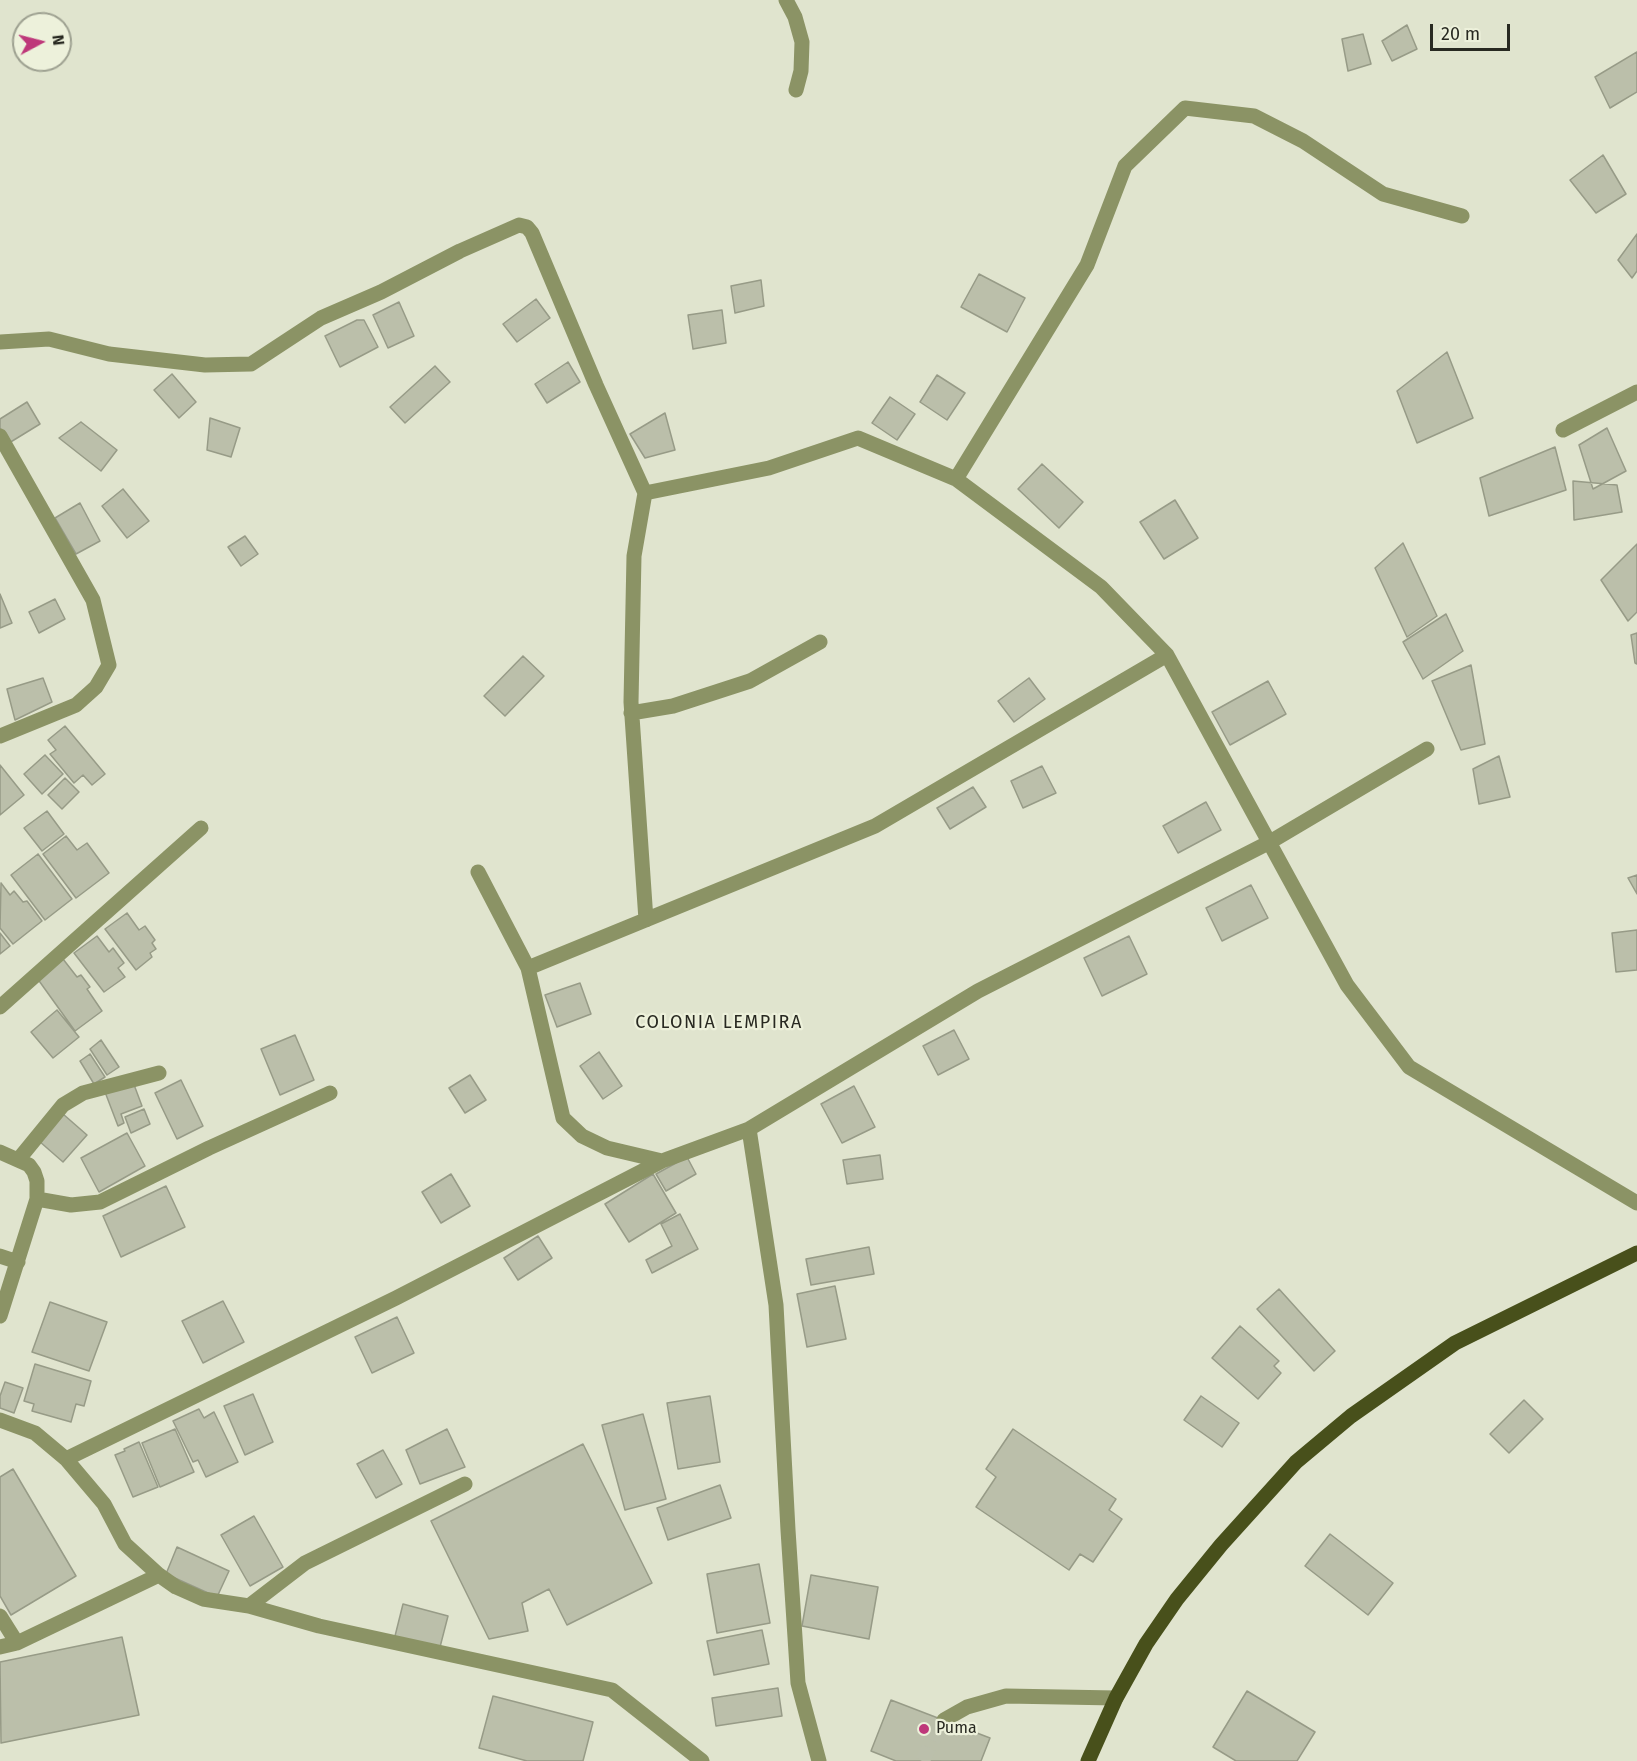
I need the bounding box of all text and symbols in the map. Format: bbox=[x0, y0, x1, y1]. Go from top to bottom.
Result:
north arrow bbox=[12, 12, 72, 72]
scale bar bbox=[1433, 12, 1512, 50]
text: 20 m bbox=[1441, 23, 1480, 45]
text: N bbox=[48, 34, 68, 46]
district label: COLONIA LEMPIRA bbox=[635, 1012, 803, 1034]
place label: Puma bbox=[936, 1719, 977, 1739]
marker: Puma bbox=[917, 1722, 931, 1736]

